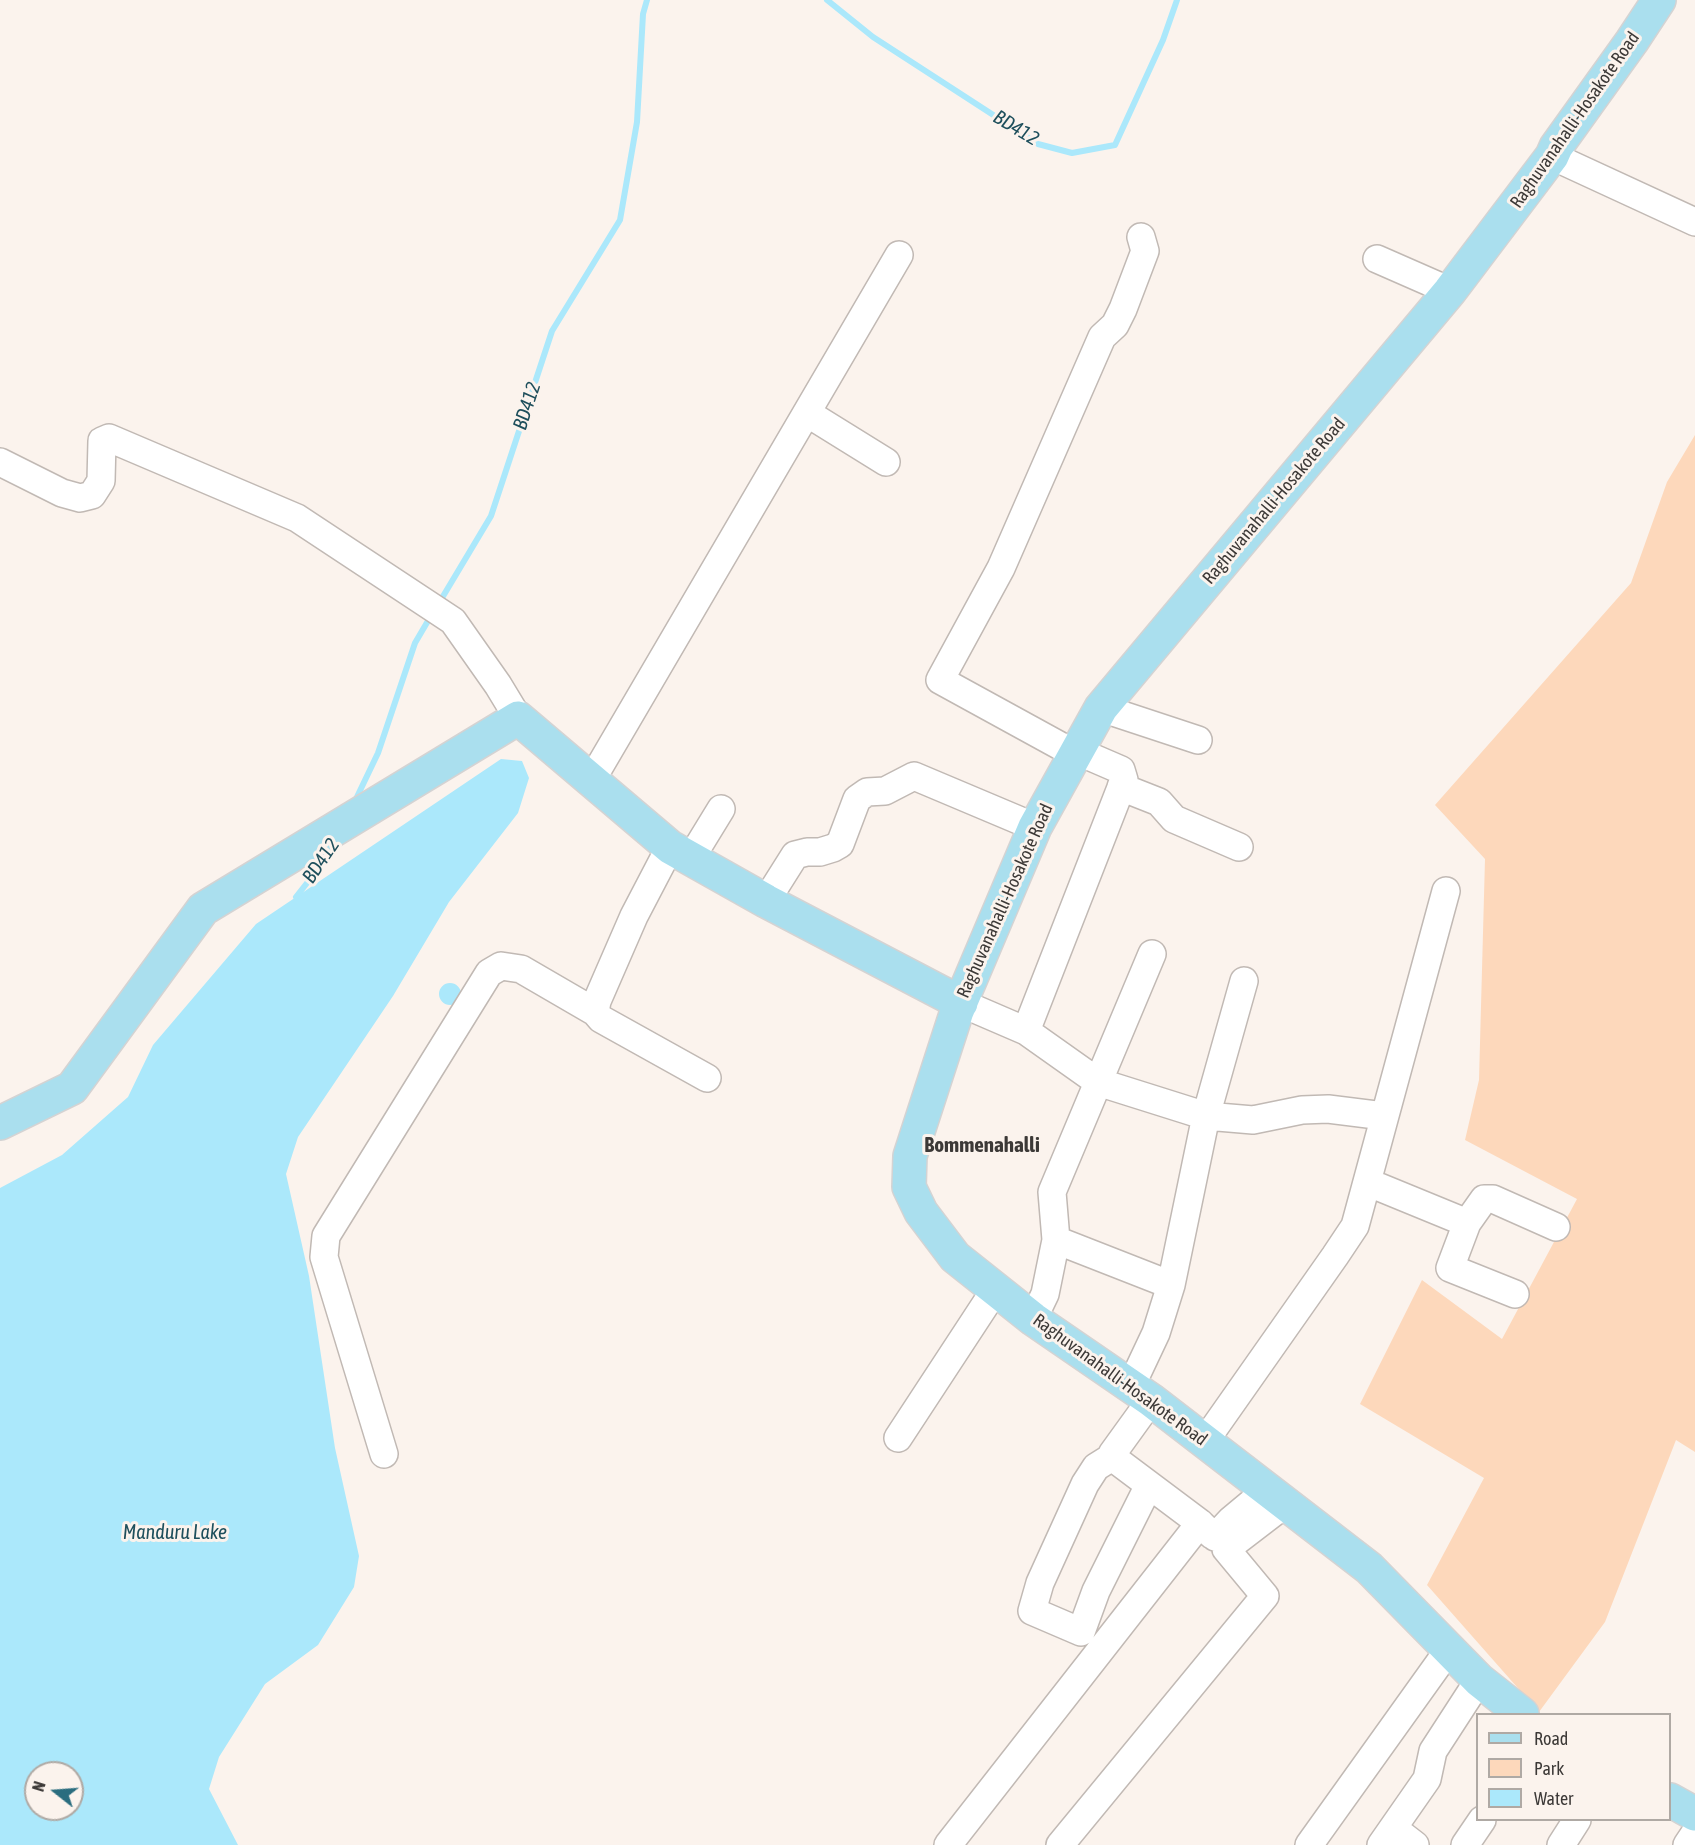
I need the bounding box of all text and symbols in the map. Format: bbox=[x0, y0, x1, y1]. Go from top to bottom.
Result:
street label: Raghuvanahalli-Hosakote Road bbox=[1506, 28, 1644, 212]
water label: BD412 bbox=[989, 105, 1043, 151]
water label: BD412 bbox=[508, 379, 546, 433]
street label: Raghuvanahalli-Hosakote Road bbox=[1198, 414, 1350, 588]
street label: Raghuvanahalli-Hosakote Road bbox=[952, 801, 1058, 1001]
water label: BD412 bbox=[297, 834, 345, 888]
district label: Bommenahalli bbox=[924, 1132, 1040, 1158]
street label: Raghuvanahalli-Hosakote Road bbox=[1029, 1309, 1211, 1451]
water label: Manduru Lake bbox=[123, 1521, 227, 1545]
legend bbox=[1476, 1713, 1671, 1821]
text: Road bbox=[1534, 1728, 1568, 1749]
text: Park bbox=[1534, 1758, 1564, 1779]
north arrow bbox=[24, 1761, 84, 1821]
text: N bbox=[29, 1779, 49, 1793]
text: Water bbox=[1534, 1788, 1573, 1809]

